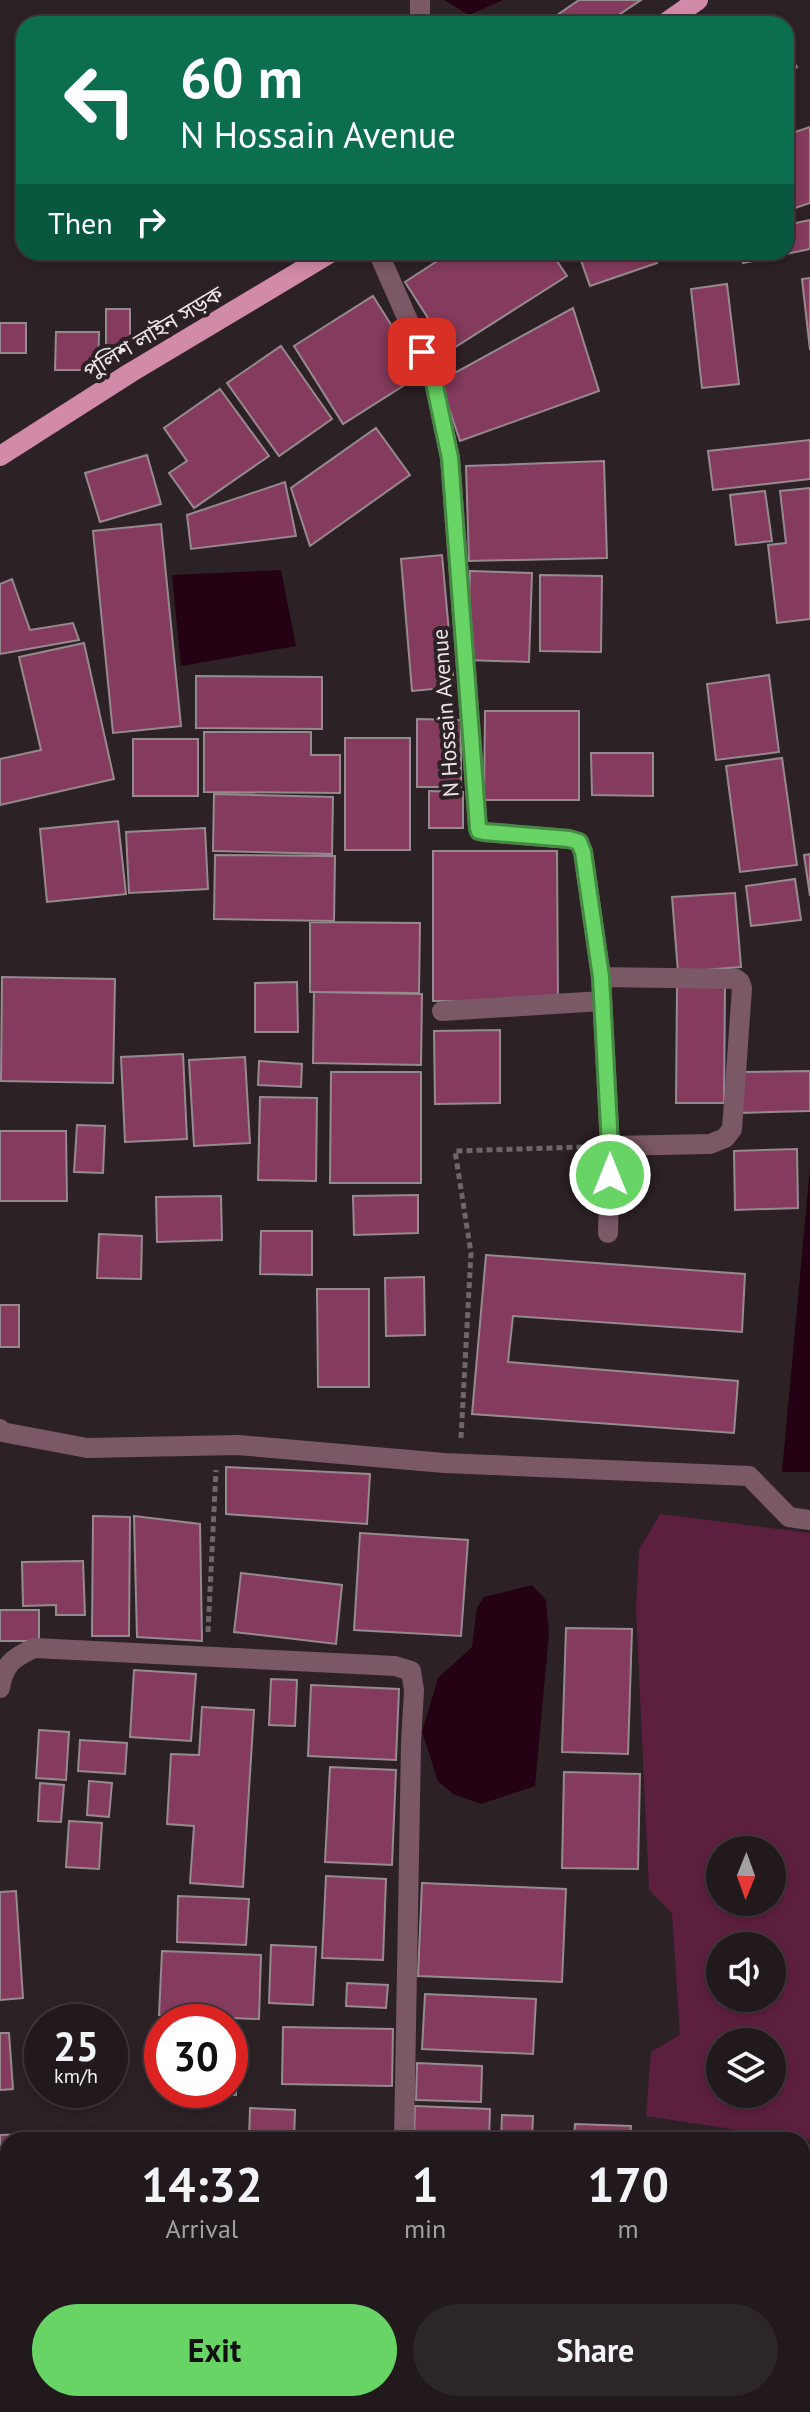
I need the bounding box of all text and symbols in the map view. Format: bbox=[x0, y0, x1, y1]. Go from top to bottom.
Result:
text: 60 m bbox=[180, 41, 303, 113]
icon: left bbox=[48, 48, 152, 152]
text: N Hossain Avenue bbox=[180, 111, 456, 158]
icon: right bbox=[129, 200, 173, 244]
text: Then bbox=[48, 203, 113, 242]
street label: পুলিশ লাইন সড়ক bbox=[78, 279, 228, 385]
pin bbox=[388, 318, 456, 386]
icon: arrive bbox=[400, 330, 444, 374]
street label: N Hossain Avenue bbox=[425, 628, 465, 798]
position arrow bbox=[568, 1133, 652, 1217]
north arrow bbox=[706, 1836, 786, 1916]
map controls bbox=[706, 1836, 786, 2108]
button: sound bbox=[706, 1932, 786, 2012]
speed limit sign: 30 bbox=[144, 2004, 248, 2108]
text: 25 bbox=[53, 2020, 99, 2072]
button: layers bbox=[706, 2028, 786, 2108]
text: km/h bbox=[54, 2063, 98, 2089]
text: 14:32 bbox=[141, 2153, 263, 2215]
text: 1 bbox=[411, 2153, 439, 2215]
text: 170 bbox=[587, 2153, 669, 2215]
text: Arrival bbox=[166, 2212, 238, 2245]
text: min bbox=[404, 2212, 446, 2245]
text: m bbox=[618, 2212, 639, 2245]
button: Exit bbox=[32, 2304, 397, 2396]
button: Share bbox=[413, 2304, 778, 2396]

